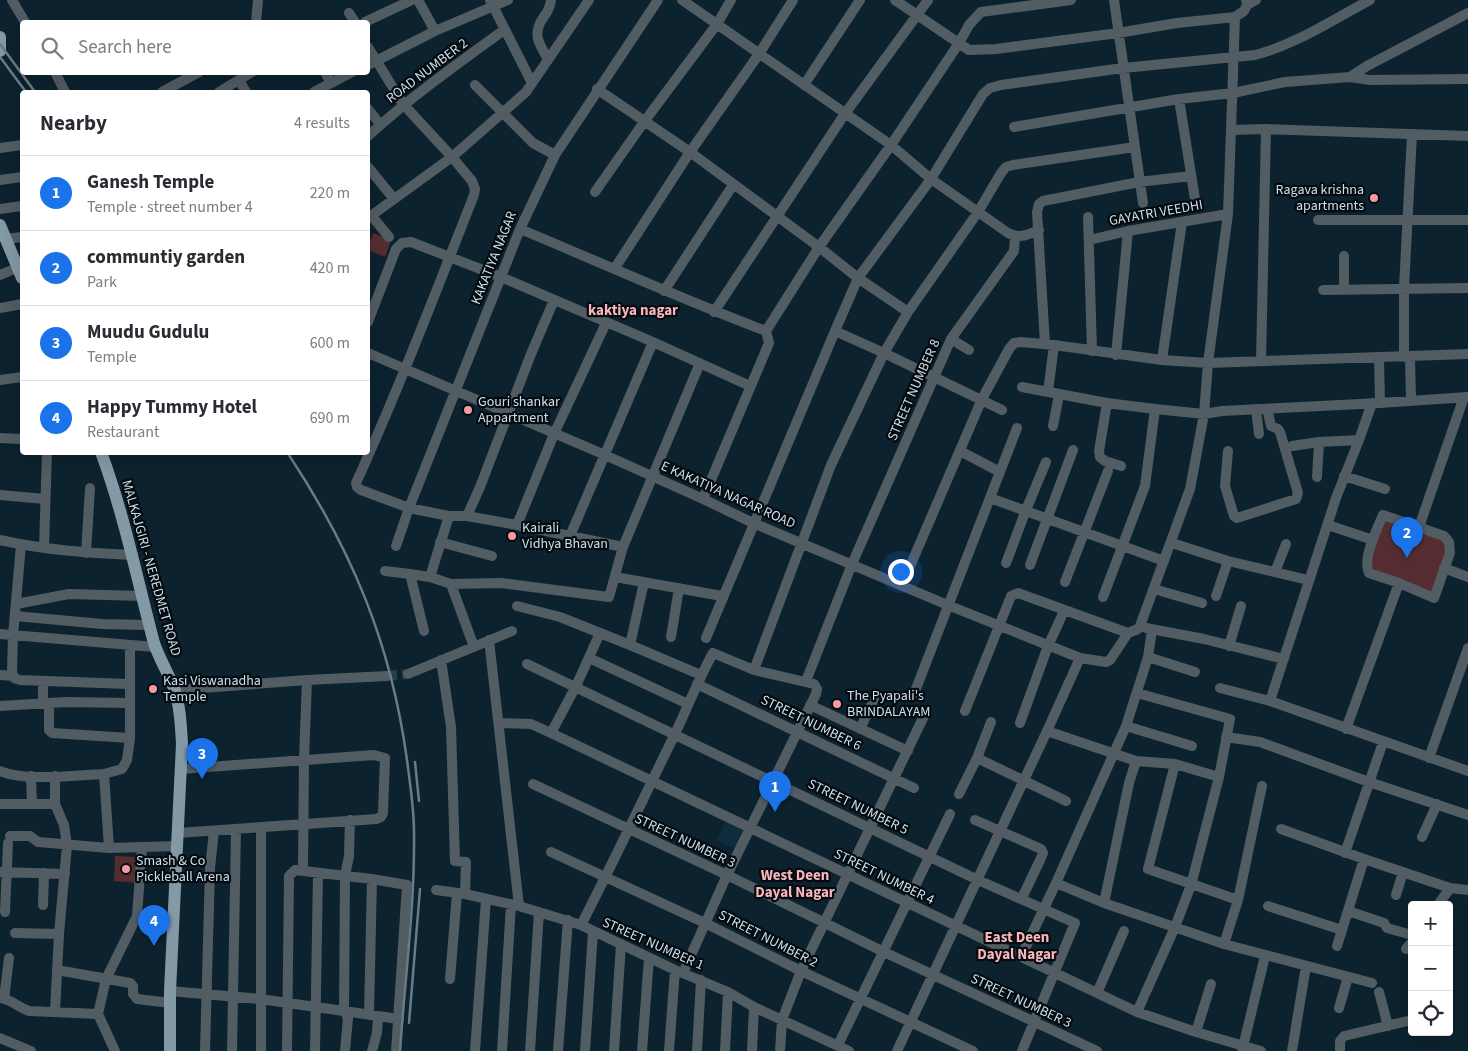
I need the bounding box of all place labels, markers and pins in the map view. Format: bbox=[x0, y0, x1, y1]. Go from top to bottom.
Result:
place label: Ragava krishna apartments bbox=[1276, 180, 1364, 216]
marker: Ragava krishna apartments bbox=[1368, 192, 1380, 204]
place label: Gouri shankar Appartment bbox=[478, 392, 560, 428]
marker: Gouri shankar Appartment bbox=[462, 404, 474, 416]
pin: 2 bbox=[1391, 517, 1423, 558]
place label: Kairali Vidhya Bhavan bbox=[522, 518, 608, 554]
marker: Kairali Vidhya Bhavan bbox=[506, 530, 518, 542]
place label: Kasi Viswanadha Temple bbox=[163, 671, 261, 707]
marker: Kasi Viswanadha Temple bbox=[147, 683, 159, 695]
place label: The Pyapali's BRINDALAYAM bbox=[847, 686, 931, 722]
marker: The Pyapali's BRINDALAYAM bbox=[831, 698, 843, 710]
pin: 3 bbox=[186, 738, 218, 779]
pin: 1 bbox=[759, 771, 791, 812]
place label: Smash & Co Pickleball Arena bbox=[136, 851, 230, 887]
marker: Smash & Co Pickleball Arena bbox=[120, 863, 132, 875]
pin: 4 bbox=[138, 905, 170, 946]

